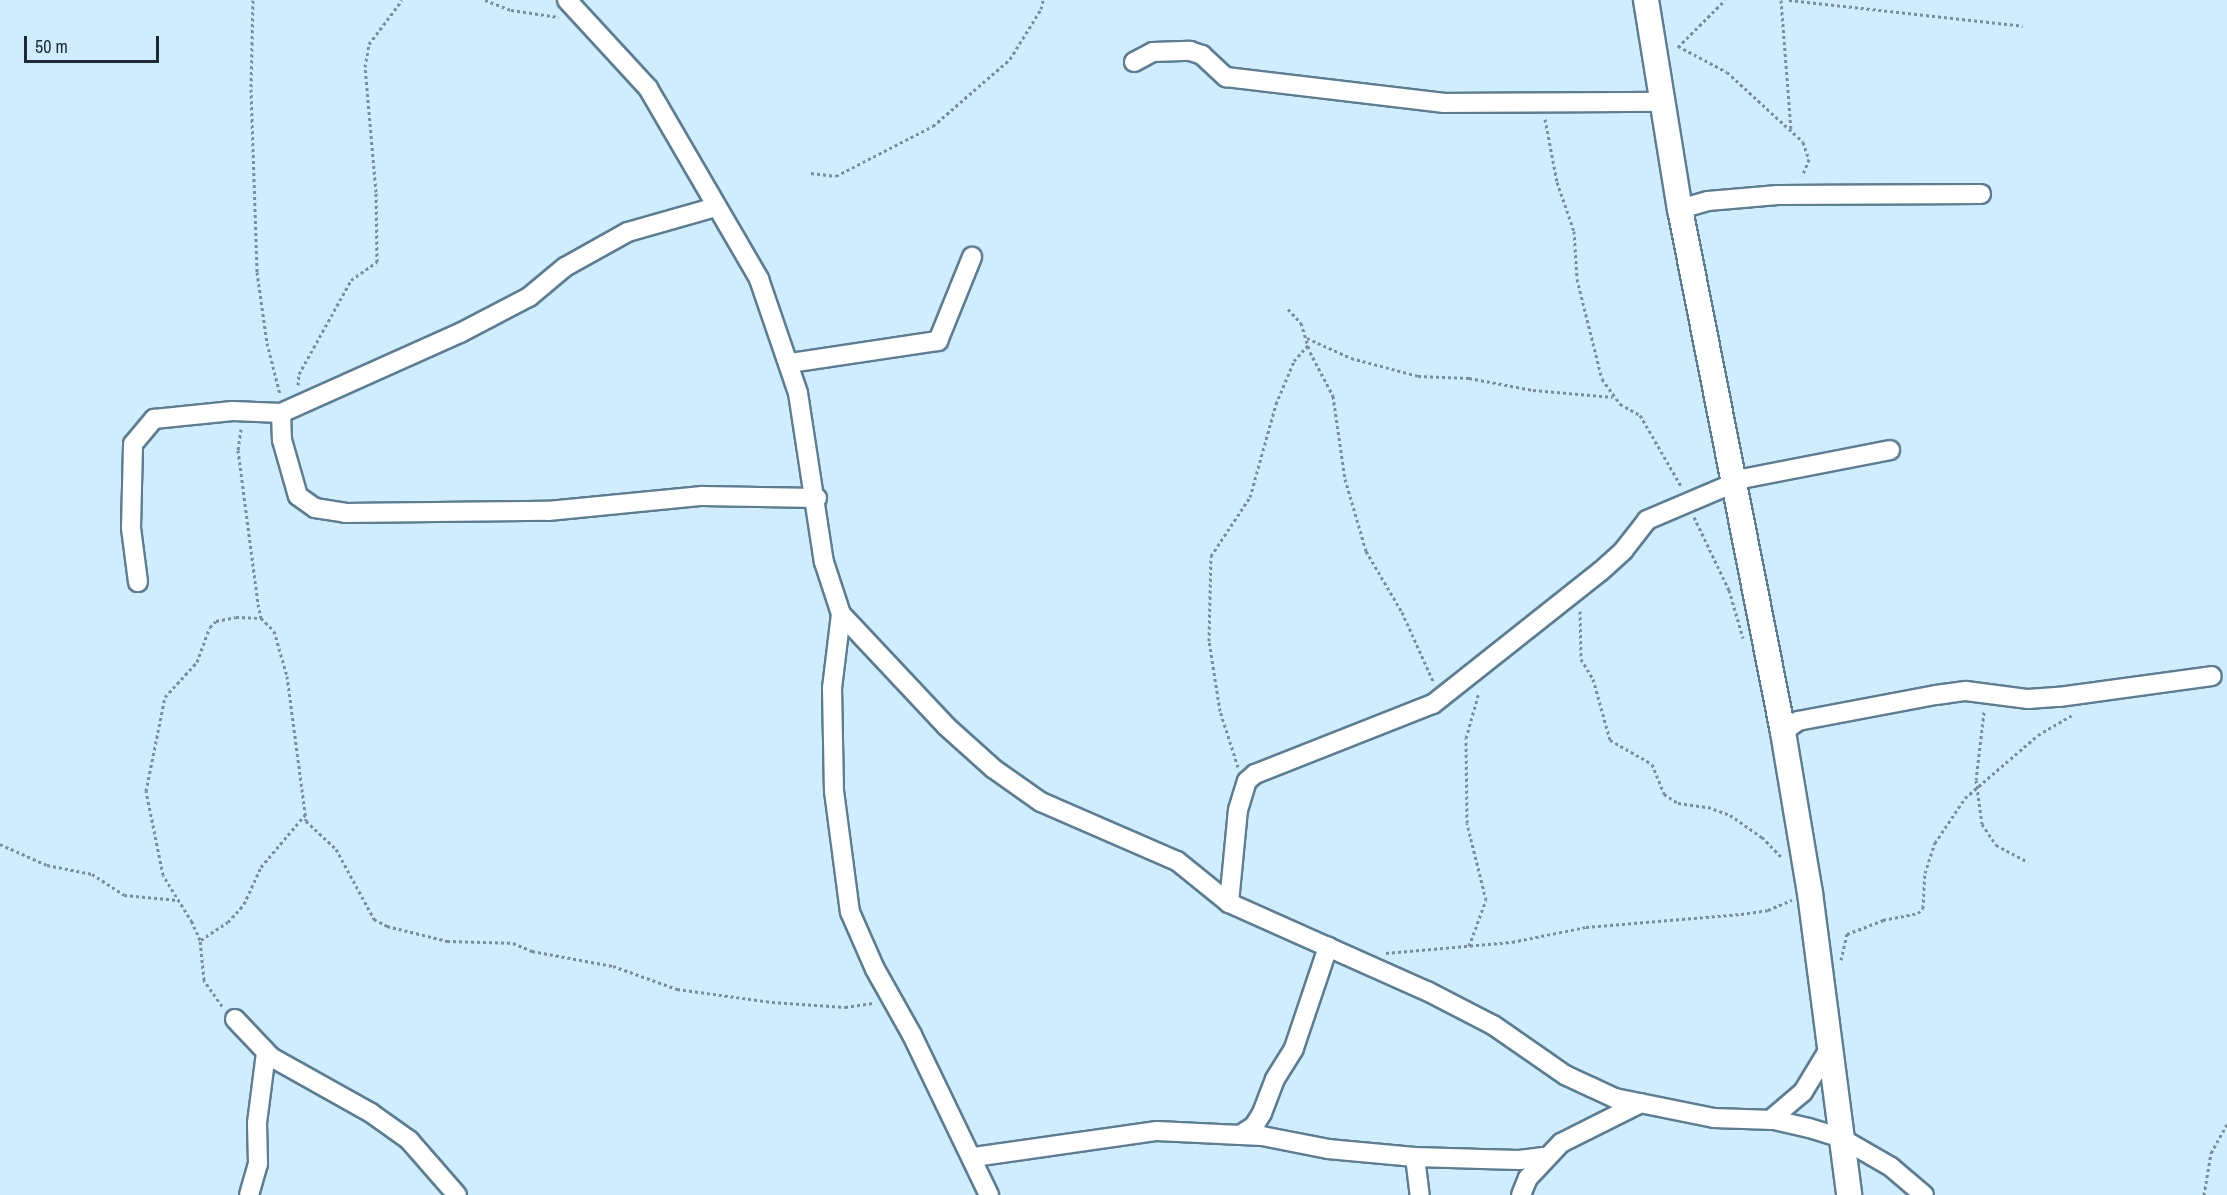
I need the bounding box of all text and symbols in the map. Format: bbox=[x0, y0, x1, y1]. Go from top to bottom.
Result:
scale bar bbox=[27, 24, 162, 62]
text: 50 m bbox=[35, 34, 68, 59]

